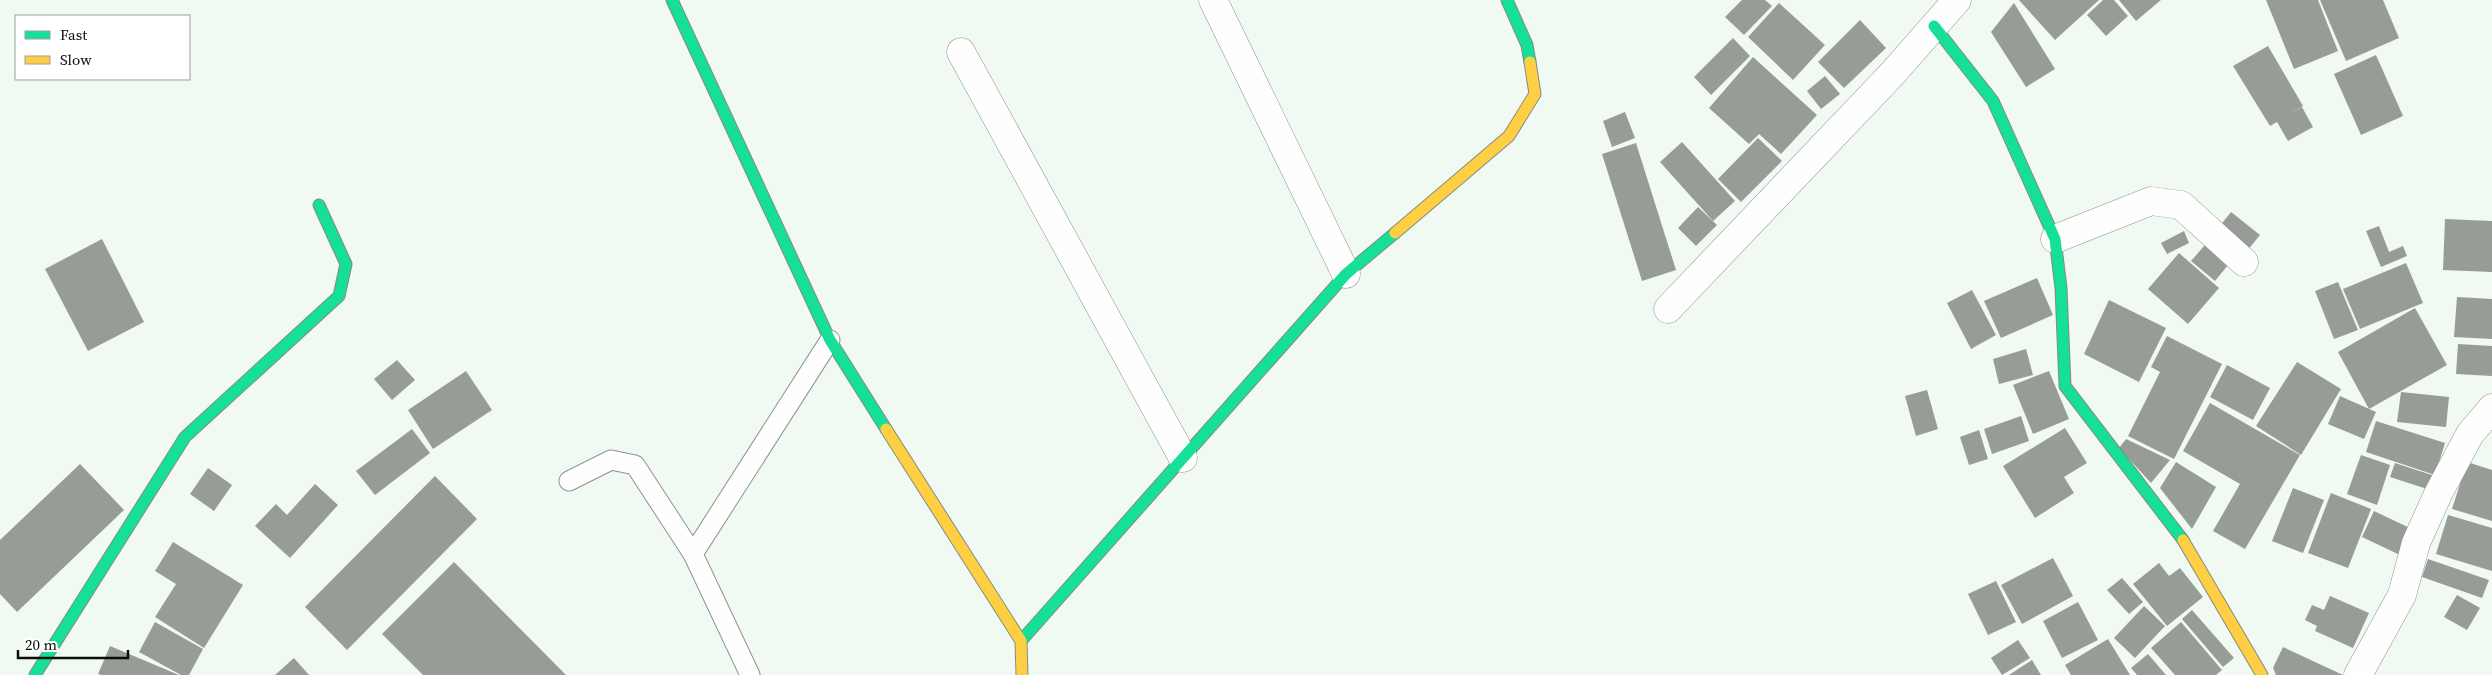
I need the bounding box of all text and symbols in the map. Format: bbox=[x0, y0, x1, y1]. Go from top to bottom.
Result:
legend bbox=[15, 15, 190, 80]
text: Fast bbox=[60, 24, 87, 45]
text: Slow bbox=[60, 49, 92, 70]
scale bar bbox=[18, 628, 128, 660]
text: 20 m bbox=[25, 634, 57, 655]

